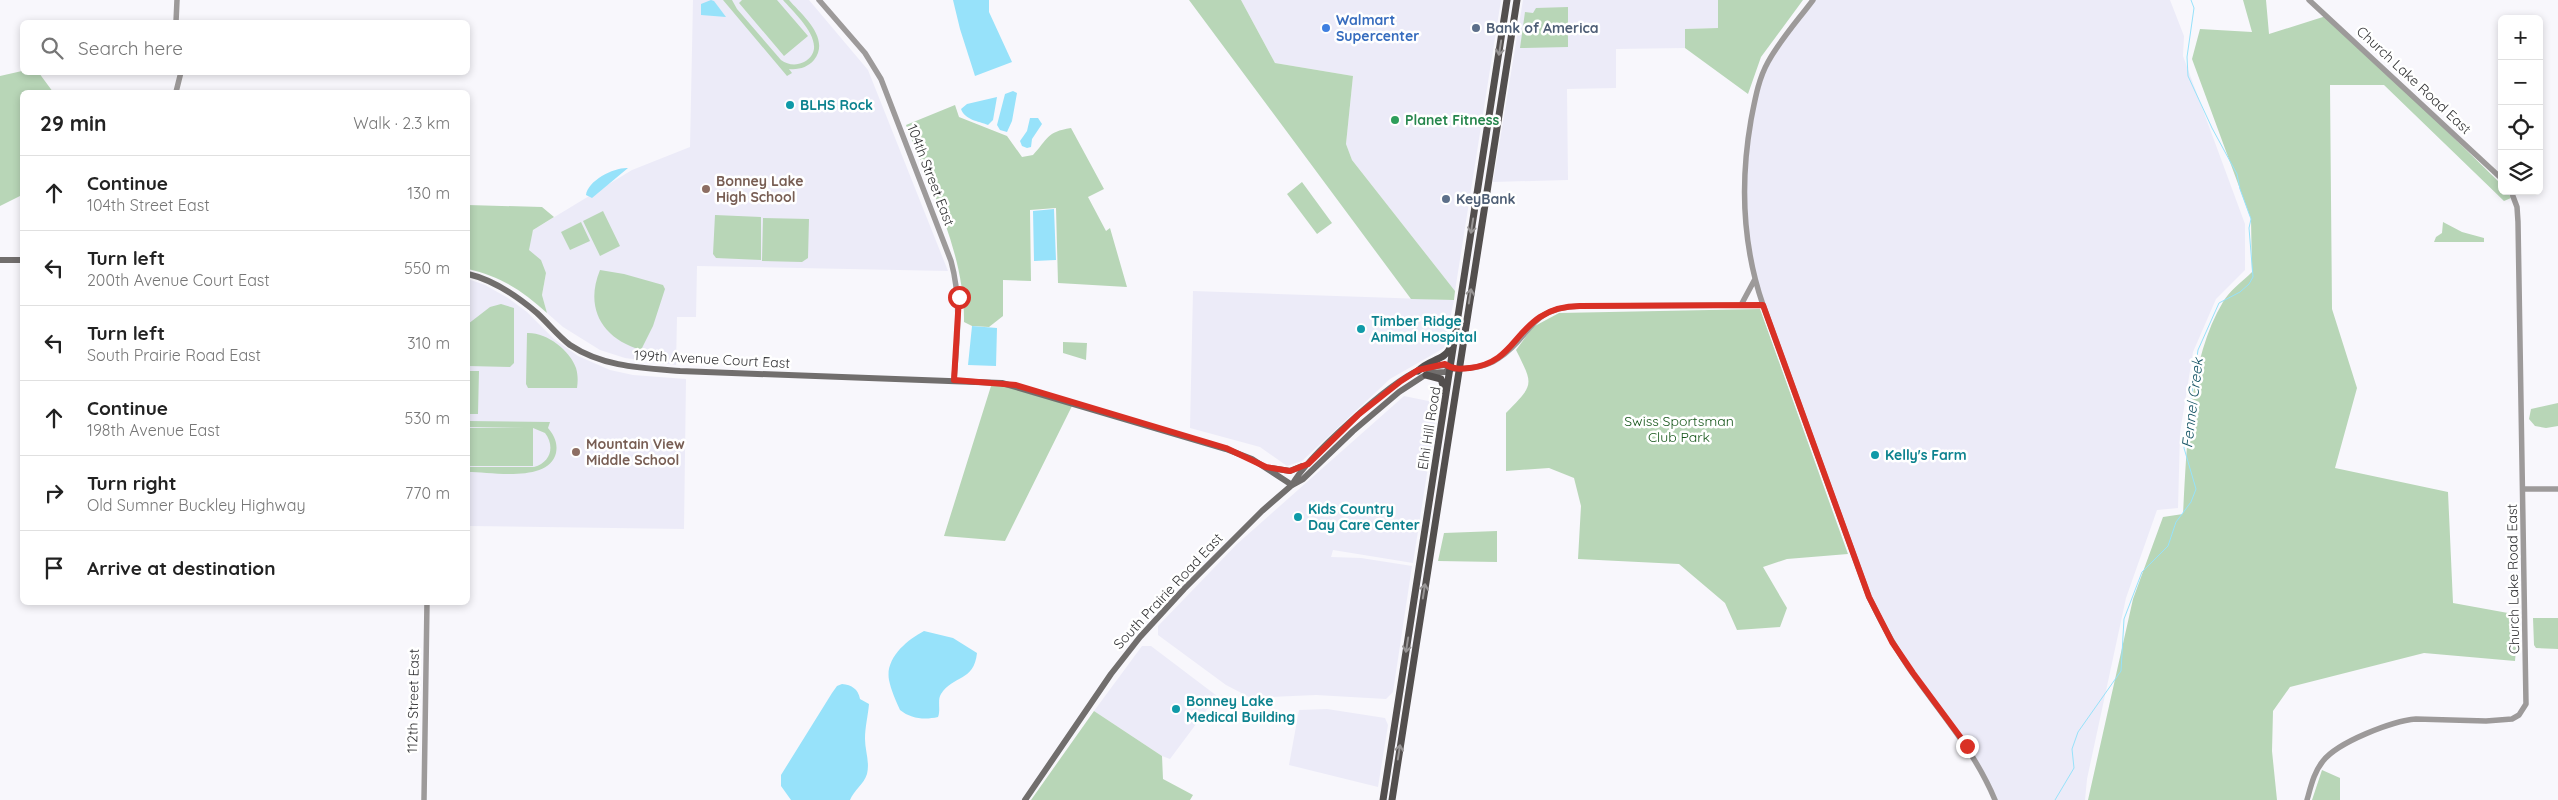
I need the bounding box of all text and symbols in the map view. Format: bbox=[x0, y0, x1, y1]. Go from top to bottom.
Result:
place label: Walmart Supercenter bbox=[1336, 11, 1419, 45]
map controls bbox=[2498, 15, 2543, 195]
button: + bbox=[2498, 15, 2543, 60]
place label: Bank of America bbox=[1486, 19, 1599, 37]
search box bbox=[20, 20, 470, 75]
marker: Walmart Supercenter bbox=[1320, 22, 1332, 34]
marker: Bank of America bbox=[1470, 22, 1482, 34]
street label: Church Lake Road East bbox=[2353, 22, 2475, 138]
icon: search bbox=[38, 34, 66, 62]
text: Search here bbox=[78, 36, 183, 60]
one-way arrow bbox=[1494, 40, 1504, 56]
button: − bbox=[2498, 60, 2543, 105]
place label: BLHS Rock bbox=[800, 96, 873, 114]
marker: BLHS Rock bbox=[784, 99, 796, 111]
button: locate bbox=[2498, 105, 2543, 150]
text: 29 min bbox=[40, 110, 107, 136]
place label: Planet Fitness bbox=[1405, 111, 1500, 129]
text: Walk · 2.3 km bbox=[353, 113, 450, 133]
marker: Planet Fitness bbox=[1389, 114, 1401, 126]
street label: 104th Street East bbox=[903, 122, 959, 229]
button: layers bbox=[2498, 150, 2543, 195]
text: Continue bbox=[87, 171, 168, 195]
place label: Bonney Lake High School bbox=[716, 172, 804, 206]
icon: ahead bbox=[40, 179, 68, 207]
text: 130 m bbox=[407, 183, 450, 203]
marker: Bonney Lake High School bbox=[700, 183, 712, 195]
place label: KeyBank bbox=[1456, 190, 1516, 208]
marker: KeyBank bbox=[1440, 193, 1452, 205]
text: 104th Street East bbox=[87, 195, 210, 215]
one-way arrow bbox=[1467, 218, 1477, 234]
text: Turn left bbox=[87, 246, 165, 270]
icon: left bbox=[40, 254, 68, 282]
text: 550 m bbox=[404, 258, 450, 278]
text: 200th Avenue Court East bbox=[87, 270, 270, 290]
route start bbox=[948, 286, 971, 309]
one-way arrow bbox=[1465, 288, 1475, 304]
place label: Timber Ridge Animal Hospital bbox=[1371, 312, 1477, 346]
text: Turn left bbox=[87, 321, 165, 345]
marker: Timber Ridge Animal Hospital bbox=[1355, 323, 1367, 335]
icon: left bbox=[40, 329, 68, 357]
text: 310 m bbox=[407, 333, 450, 353]
text: South Prairie Road East bbox=[87, 345, 261, 365]
street label: 199th Avenue Court East bbox=[633, 346, 791, 372]
water label: Fennel Creek bbox=[2177, 355, 2207, 449]
street label: Elhi Hill Road bbox=[1414, 385, 1444, 471]
text: Continue bbox=[87, 396, 168, 420]
icon: ahead bbox=[40, 404, 68, 432]
text: 530 m bbox=[404, 408, 450, 428]
park label: Swiss Sportsman Club Park bbox=[1624, 412, 1734, 446]
text: 198th Avenue East bbox=[87, 420, 220, 440]
place label: Mountain View Middle School bbox=[586, 435, 685, 469]
marker: Mountain View Middle School bbox=[570, 446, 582, 458]
place label: Kelly's Farm bbox=[1885, 446, 1967, 464]
marker: Kelly's Farm bbox=[1869, 449, 1881, 461]
text: Turn right bbox=[87, 471, 176, 495]
icon: right bbox=[40, 479, 68, 507]
text: 770 m bbox=[405, 483, 450, 503]
text: Old Sumner Buckley Highway bbox=[87, 495, 305, 515]
place label: Kids Country Day Care Center bbox=[1308, 500, 1420, 534]
street label: Church Lake Road East bbox=[2503, 503, 2523, 654]
marker: Kids Country Day Care Center bbox=[1292, 511, 1304, 523]
street label: South Prairie Road East bbox=[1109, 529, 1227, 653]
icon: arrive bbox=[40, 554, 68, 582]
text: Arrive at destination bbox=[87, 556, 276, 580]
one-way arrow bbox=[1420, 584, 1430, 600]
one-way arrow bbox=[1402, 636, 1412, 652]
street label: 112th Street East bbox=[403, 648, 423, 753]
place label: Bonney Lake Medical Building bbox=[1186, 692, 1295, 726]
marker: Bonney Lake Medical Building bbox=[1170, 703, 1182, 715]
route end bbox=[1956, 735, 1979, 758]
one-way arrow bbox=[1395, 744, 1405, 760]

